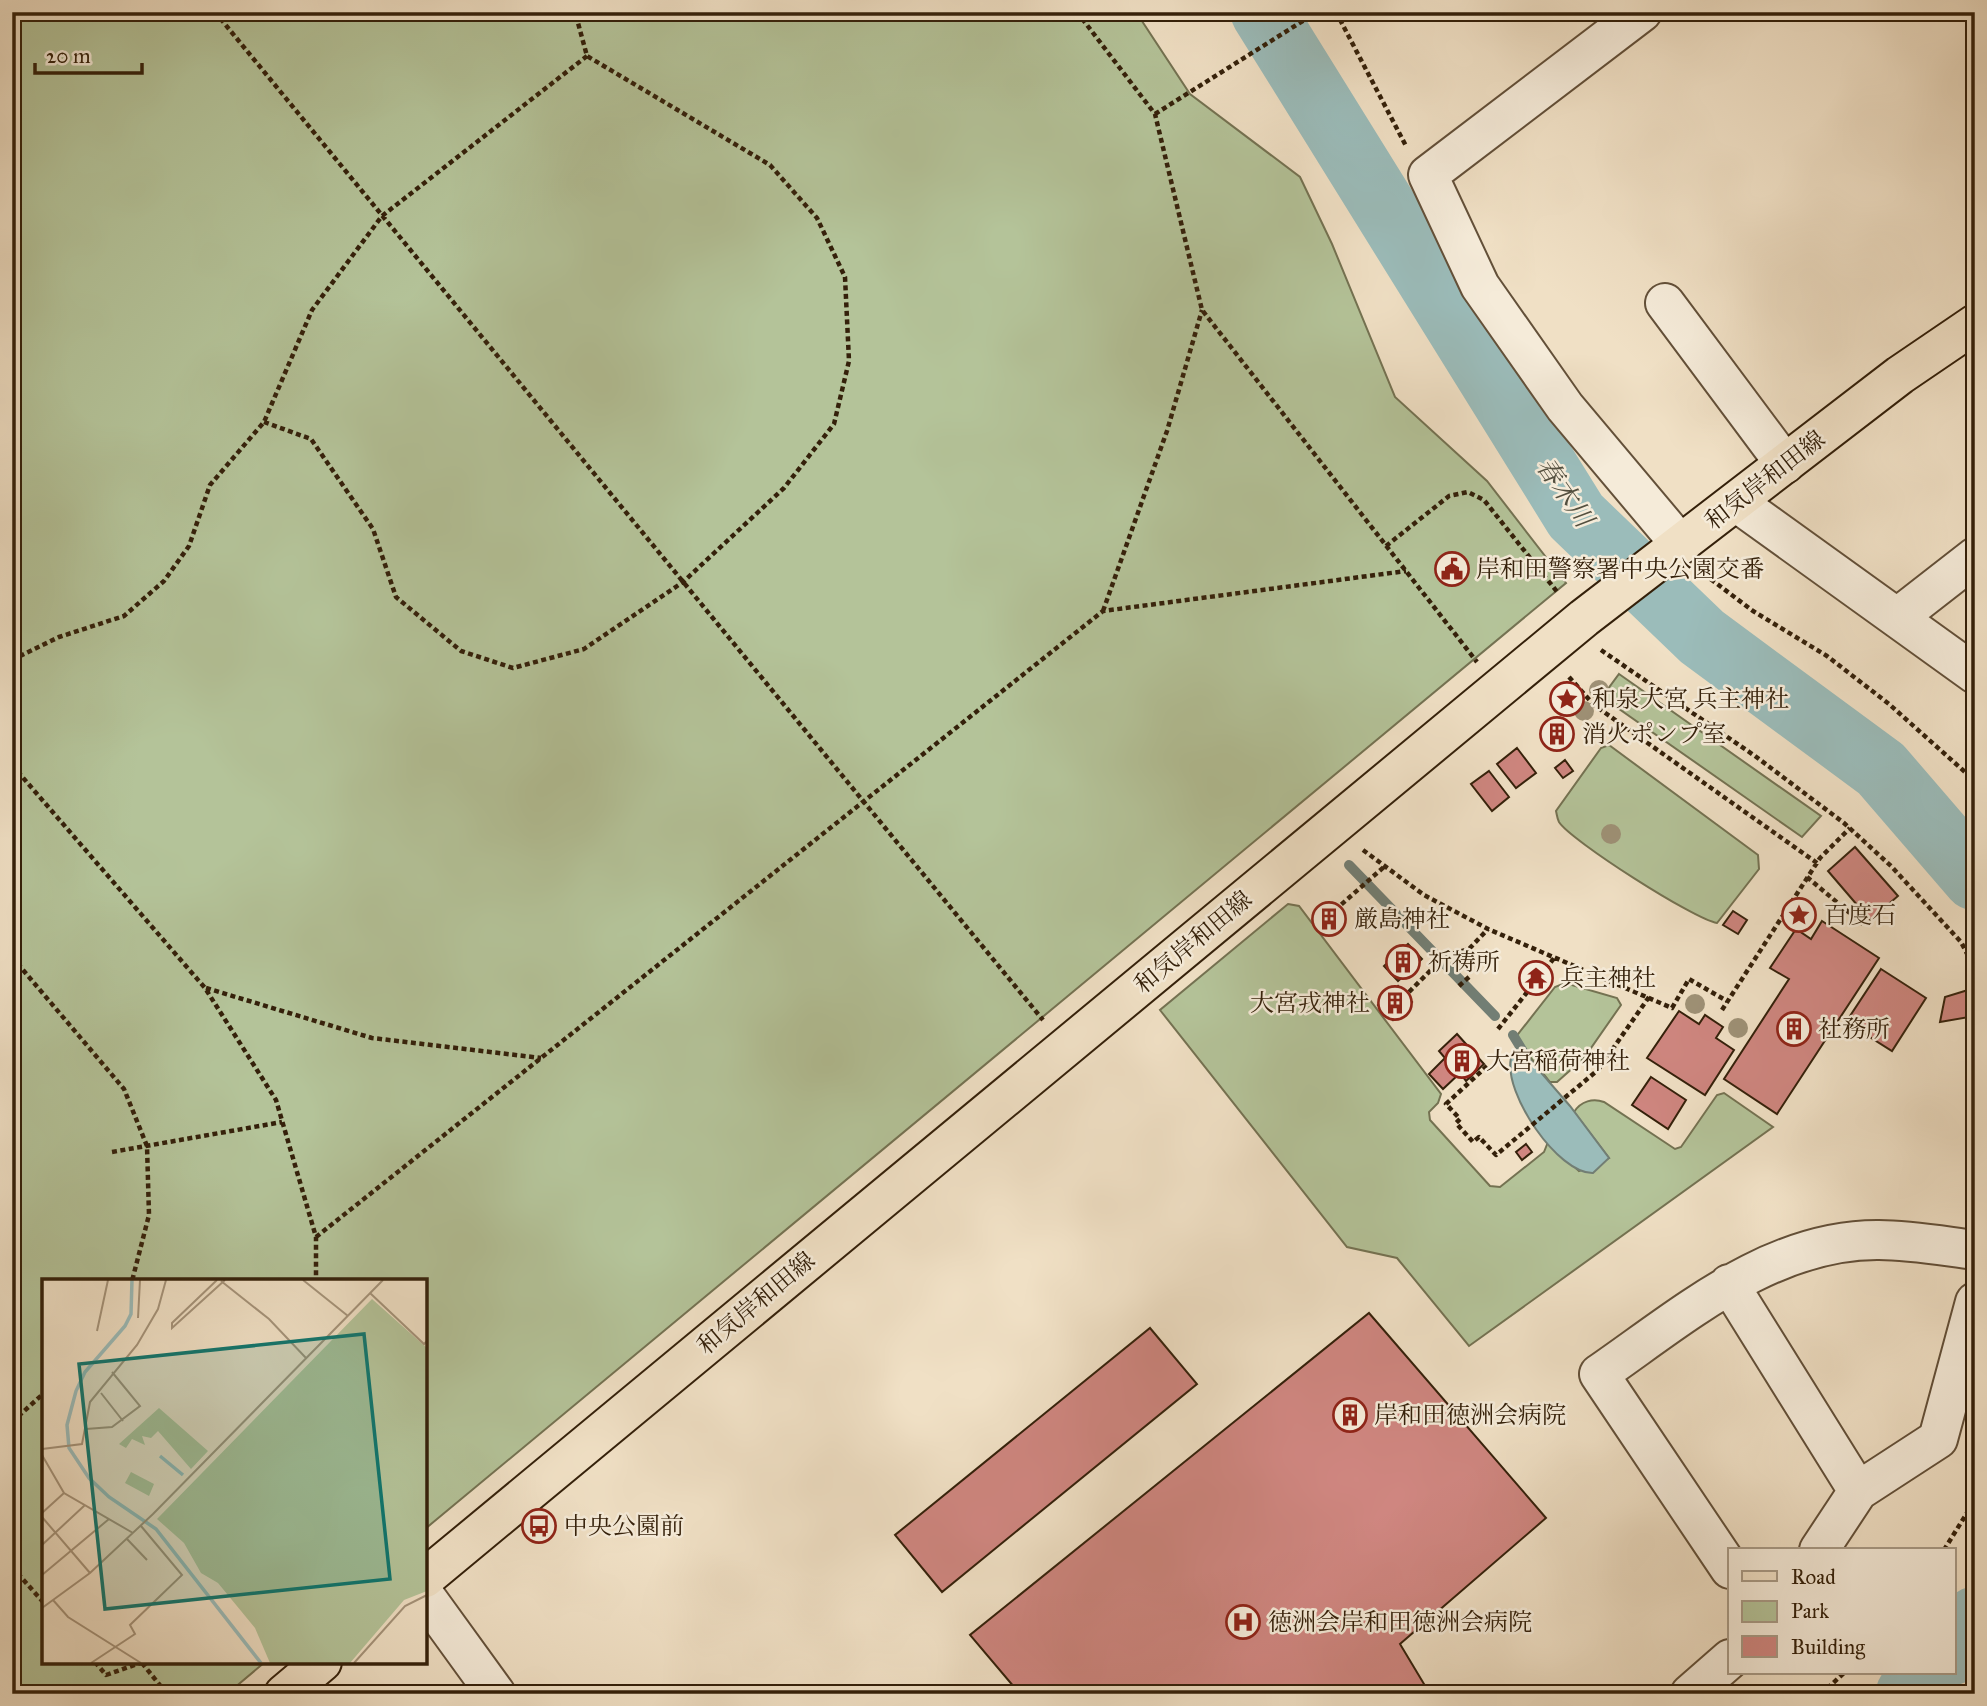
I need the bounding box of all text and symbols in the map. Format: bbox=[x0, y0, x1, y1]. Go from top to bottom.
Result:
scale bar bbox=[35, 32, 142, 76]
text: 20 m bbox=[46, 43, 91, 69]
street label: 和気岸和田線 bbox=[1699, 424, 1831, 536]
water label: 春木川 bbox=[1530, 451, 1602, 536]
public building icon: 岸和田警察署中央公園交番 bbox=[1433, 550, 1471, 588]
place label: 岸和田警察署中央公園交番 bbox=[1476, 554, 1764, 584]
place icon: 和泉大宮 兵主神社 bbox=[1548, 680, 1586, 718]
place label: 和泉大宮 兵主神社 bbox=[1592, 684, 1789, 714]
building icon: 消火ポンプ室 bbox=[1538, 715, 1576, 753]
place label: 消火ポンプ室 bbox=[1582, 719, 1726, 749]
street label: 和気岸和田線 bbox=[1128, 884, 1258, 1000]
place icon: 百度石 bbox=[1780, 896, 1818, 934]
building icon: 厳島神社 bbox=[1310, 900, 1348, 938]
place label: 百度石 bbox=[1824, 900, 1896, 930]
place label: 厳島神社 bbox=[1354, 904, 1450, 934]
building icon: 祈祷所 bbox=[1384, 943, 1422, 981]
place label: 祈祷所 bbox=[1428, 947, 1500, 977]
temple icon: 兵主神社 bbox=[1517, 959, 1555, 997]
place label: 兵主神社 bbox=[1560, 963, 1656, 993]
building icon: 大宮戎神社 bbox=[1376, 984, 1414, 1022]
place label: 大宮戎神社 bbox=[1250, 988, 1370, 1018]
building icon: 社務所 bbox=[1775, 1010, 1813, 1048]
place label: 社務所 bbox=[1818, 1014, 1890, 1044]
building icon: 大宮稲荷神社 bbox=[1443, 1042, 1481, 1080]
place label: 大宮稲荷神社 bbox=[1486, 1046, 1630, 1076]
street label: 和気岸和田線 bbox=[691, 1245, 821, 1361]
inset map bbox=[42, 1279, 427, 1664]
building icon: 岸和田徳洲会病院 bbox=[1331, 1396, 1369, 1434]
place label: 岸和田徳洲会病院 bbox=[1374, 1400, 1566, 1430]
bus stop icon: 中央公園前 bbox=[520, 1507, 558, 1545]
place label: 中央公園前 bbox=[564, 1511, 684, 1541]
legend bbox=[1728, 1548, 1955, 1674]
text: Road bbox=[1791, 1564, 1836, 1590]
text: Park bbox=[1791, 1598, 1829, 1624]
hospital icon: 徳洲会岸和田徳洲会病院 bbox=[1224, 1603, 1262, 1641]
place label: 徳洲会岸和田徳洲会病院 bbox=[1268, 1607, 1532, 1637]
text: Building bbox=[1791, 1634, 1865, 1660]

